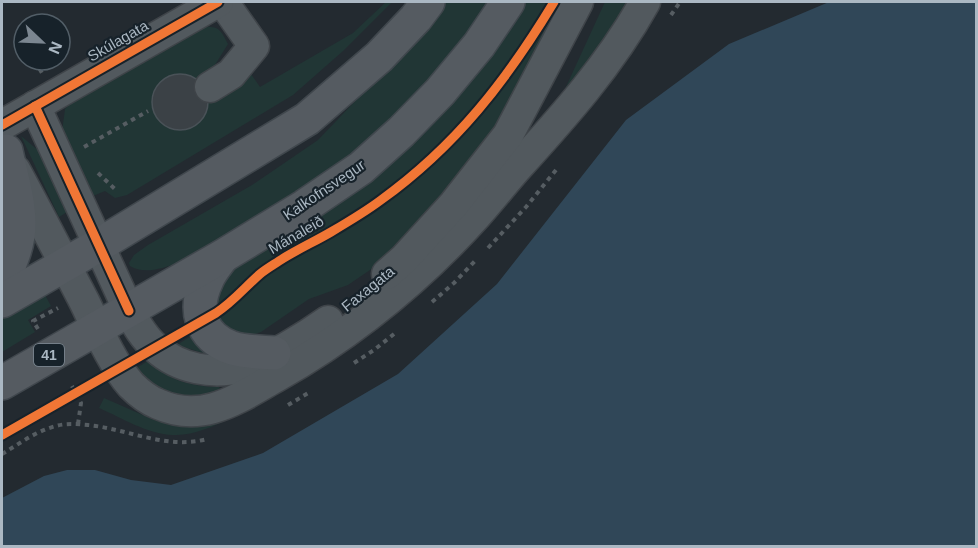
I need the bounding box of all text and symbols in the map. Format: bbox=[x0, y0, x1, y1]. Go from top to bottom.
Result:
north arrow bbox=[12, 12, 72, 72]
street label: Skúlagata bbox=[85, 16, 151, 65]
text: N bbox=[45, 39, 65, 56]
street label: Kalkofnsvegur bbox=[280, 156, 368, 223]
street label: Mánaleið bbox=[265, 212, 326, 257]
street label: Faxagata bbox=[338, 262, 398, 315]
road number: 41 bbox=[34, 344, 64, 366]

